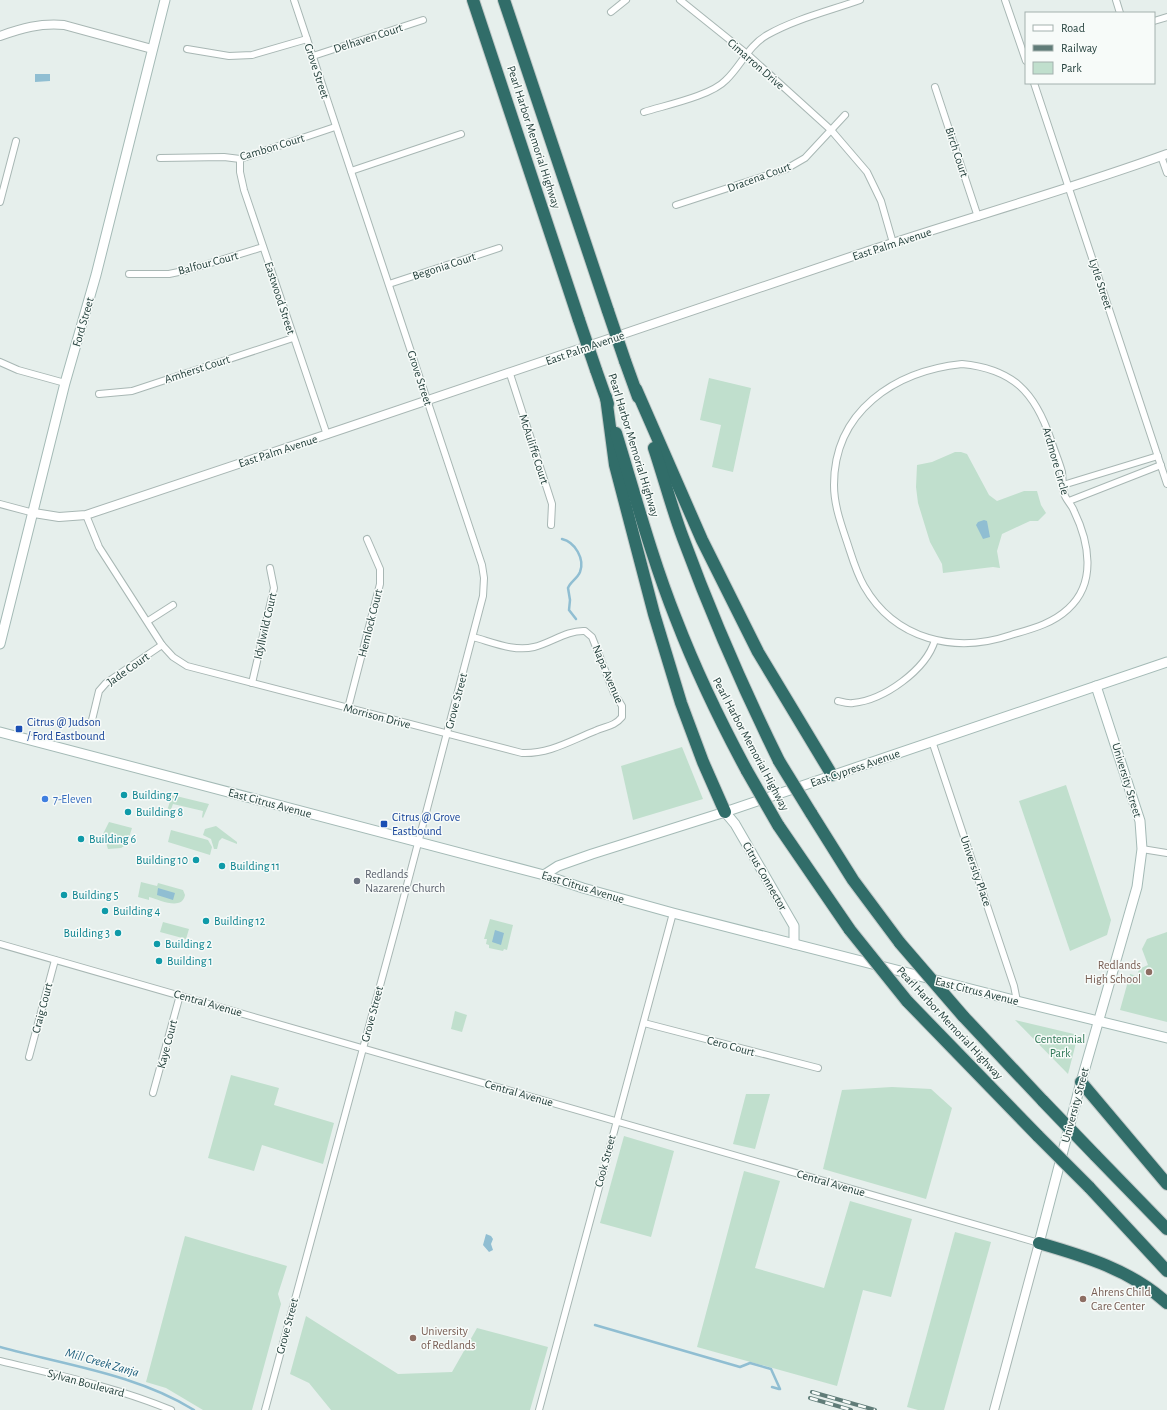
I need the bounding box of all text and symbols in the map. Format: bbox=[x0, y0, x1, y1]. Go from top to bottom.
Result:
legend bbox=[1025, 12, 1155, 84]
street label: Delhaven Court bbox=[332, 21, 404, 55]
text: Road bbox=[1061, 22, 1085, 34]
street label: Cimarron Drive bbox=[725, 36, 787, 92]
street label: Grove Street bbox=[302, 42, 332, 100]
text: Railway bbox=[1061, 42, 1097, 55]
text: Park bbox=[1061, 62, 1082, 74]
street label: Pearl Harbor Memorial Highway bbox=[504, 64, 563, 210]
street label: Birch Court bbox=[943, 126, 971, 179]
street label: Cambon Court bbox=[238, 131, 306, 163]
street label: Dracena Court bbox=[726, 160, 792, 194]
street label: East Palm Avenue bbox=[851, 226, 933, 262]
street label: Balfour Court bbox=[177, 249, 240, 277]
street label: Begonia Court bbox=[411, 250, 477, 282]
street label: Lytle Street bbox=[1086, 257, 1115, 311]
street label: Eastwood Street bbox=[263, 260, 297, 336]
street label: Ford Street bbox=[70, 296, 96, 348]
street label: East Palm Avenue bbox=[544, 329, 626, 367]
street label: Grove Street bbox=[405, 349, 435, 407]
street label: Amherst Court bbox=[163, 353, 231, 385]
street label: Pearl Harbor Memorial Highway bbox=[605, 372, 662, 518]
street label: McAuliffe Court bbox=[517, 413, 551, 486]
street label: Ardmore Circle bbox=[1041, 426, 1071, 496]
street label: East Palm Avenue bbox=[237, 433, 319, 469]
street label: Hemlock Court bbox=[356, 588, 384, 658]
street label: Idyllwild Court bbox=[252, 591, 280, 661]
street label: Napa Avenue bbox=[590, 643, 626, 705]
street label: Jade Court bbox=[105, 650, 151, 688]
street label: Grove Street bbox=[443, 672, 469, 730]
street label: Pearl Harbor Memorial Highway bbox=[710, 675, 791, 813]
street label: Morrison Drive bbox=[342, 701, 412, 731]
place label: Citrus @ Judson / Ford Eastbound bbox=[27, 716, 105, 742]
marker: Citrus @ Judson / Ford Eastbound bbox=[14, 724, 24, 734]
street label: University Street bbox=[1109, 741, 1144, 819]
street label: East Cypress Avenue bbox=[809, 747, 902, 790]
street label: East Citrus Avenue bbox=[227, 786, 313, 820]
place label: Building 7 bbox=[132, 789, 179, 801]
marker: Building 7 bbox=[119, 790, 129, 800]
place label: 7-Eleven bbox=[53, 793, 92, 805]
marker: 7-Eleven bbox=[40, 794, 50, 804]
place label: Building 8 bbox=[136, 806, 184, 818]
marker: Building 8 bbox=[123, 807, 133, 817]
place label: Citrus @ Grove Eastbound bbox=[392, 811, 460, 837]
marker: Citrus @ Grove Eastbound bbox=[379, 819, 389, 829]
place label: Building 6 bbox=[89, 833, 137, 845]
marker: Building 6 bbox=[76, 834, 86, 844]
street label: University Place bbox=[957, 834, 994, 908]
street label: Citrus Connector bbox=[741, 840, 789, 912]
place label: Building 10 bbox=[136, 854, 188, 866]
marker: Building 10 bbox=[191, 855, 201, 865]
place label: Building 11 bbox=[230, 860, 280, 872]
marker: Building 11 bbox=[217, 861, 227, 871]
place label: Redlands Nazarene Church bbox=[365, 868, 445, 894]
street label: East Citrus Avenue bbox=[540, 869, 626, 905]
marker: Redlands Nazarene Church bbox=[352, 876, 362, 886]
place label: Building 5 bbox=[72, 889, 119, 901]
marker: Building 5 bbox=[59, 890, 69, 900]
place label: Building 4 bbox=[113, 905, 161, 917]
marker: Building 4 bbox=[100, 906, 110, 916]
place label: Building 12 bbox=[214, 915, 266, 927]
marker: Building 12 bbox=[201, 916, 211, 926]
place label: Building 3 bbox=[63, 927, 110, 939]
marker: Building 3 bbox=[113, 928, 123, 938]
place label: Building 2 bbox=[165, 938, 213, 950]
marker: Building 2 bbox=[152, 939, 162, 949]
place label: Building 1 bbox=[167, 955, 213, 967]
marker: Building 1 bbox=[154, 956, 164, 966]
place label: Redlands High School bbox=[1085, 959, 1141, 985]
street label: Pearl Harbor Memorial Highway bbox=[894, 964, 1005, 1082]
marker: Redlands High School bbox=[1144, 967, 1154, 977]
street label: East Citrus Avenue bbox=[934, 975, 1020, 1007]
street label: Craig Court bbox=[30, 981, 55, 1034]
street label: Grove Street bbox=[359, 985, 385, 1043]
street label: Central Avenue bbox=[172, 987, 244, 1019]
street label: Kaye Court bbox=[155, 1018, 180, 1070]
park label: Centennial Park bbox=[1035, 1033, 1085, 1059]
street label: Cero Court bbox=[706, 1034, 756, 1058]
street label: University Street bbox=[1059, 1066, 1092, 1144]
street label: Central Avenue bbox=[483, 1077, 555, 1109]
street label: Cook Street bbox=[592, 1133, 618, 1188]
street label: Central Avenue bbox=[795, 1167, 867, 1199]
place label: Ahrens Child Care Center bbox=[1091, 1286, 1151, 1312]
marker: Ahrens Child Care Center bbox=[1078, 1294, 1088, 1304]
street label: Grove Street bbox=[274, 1297, 300, 1355]
place label: University of Redlands bbox=[421, 1325, 475, 1351]
marker: University of Redlands bbox=[408, 1333, 418, 1343]
water label: Mill Creek Zanja bbox=[64, 1346, 141, 1380]
street label: Sylvan Boulevard bbox=[46, 1367, 126, 1400]

